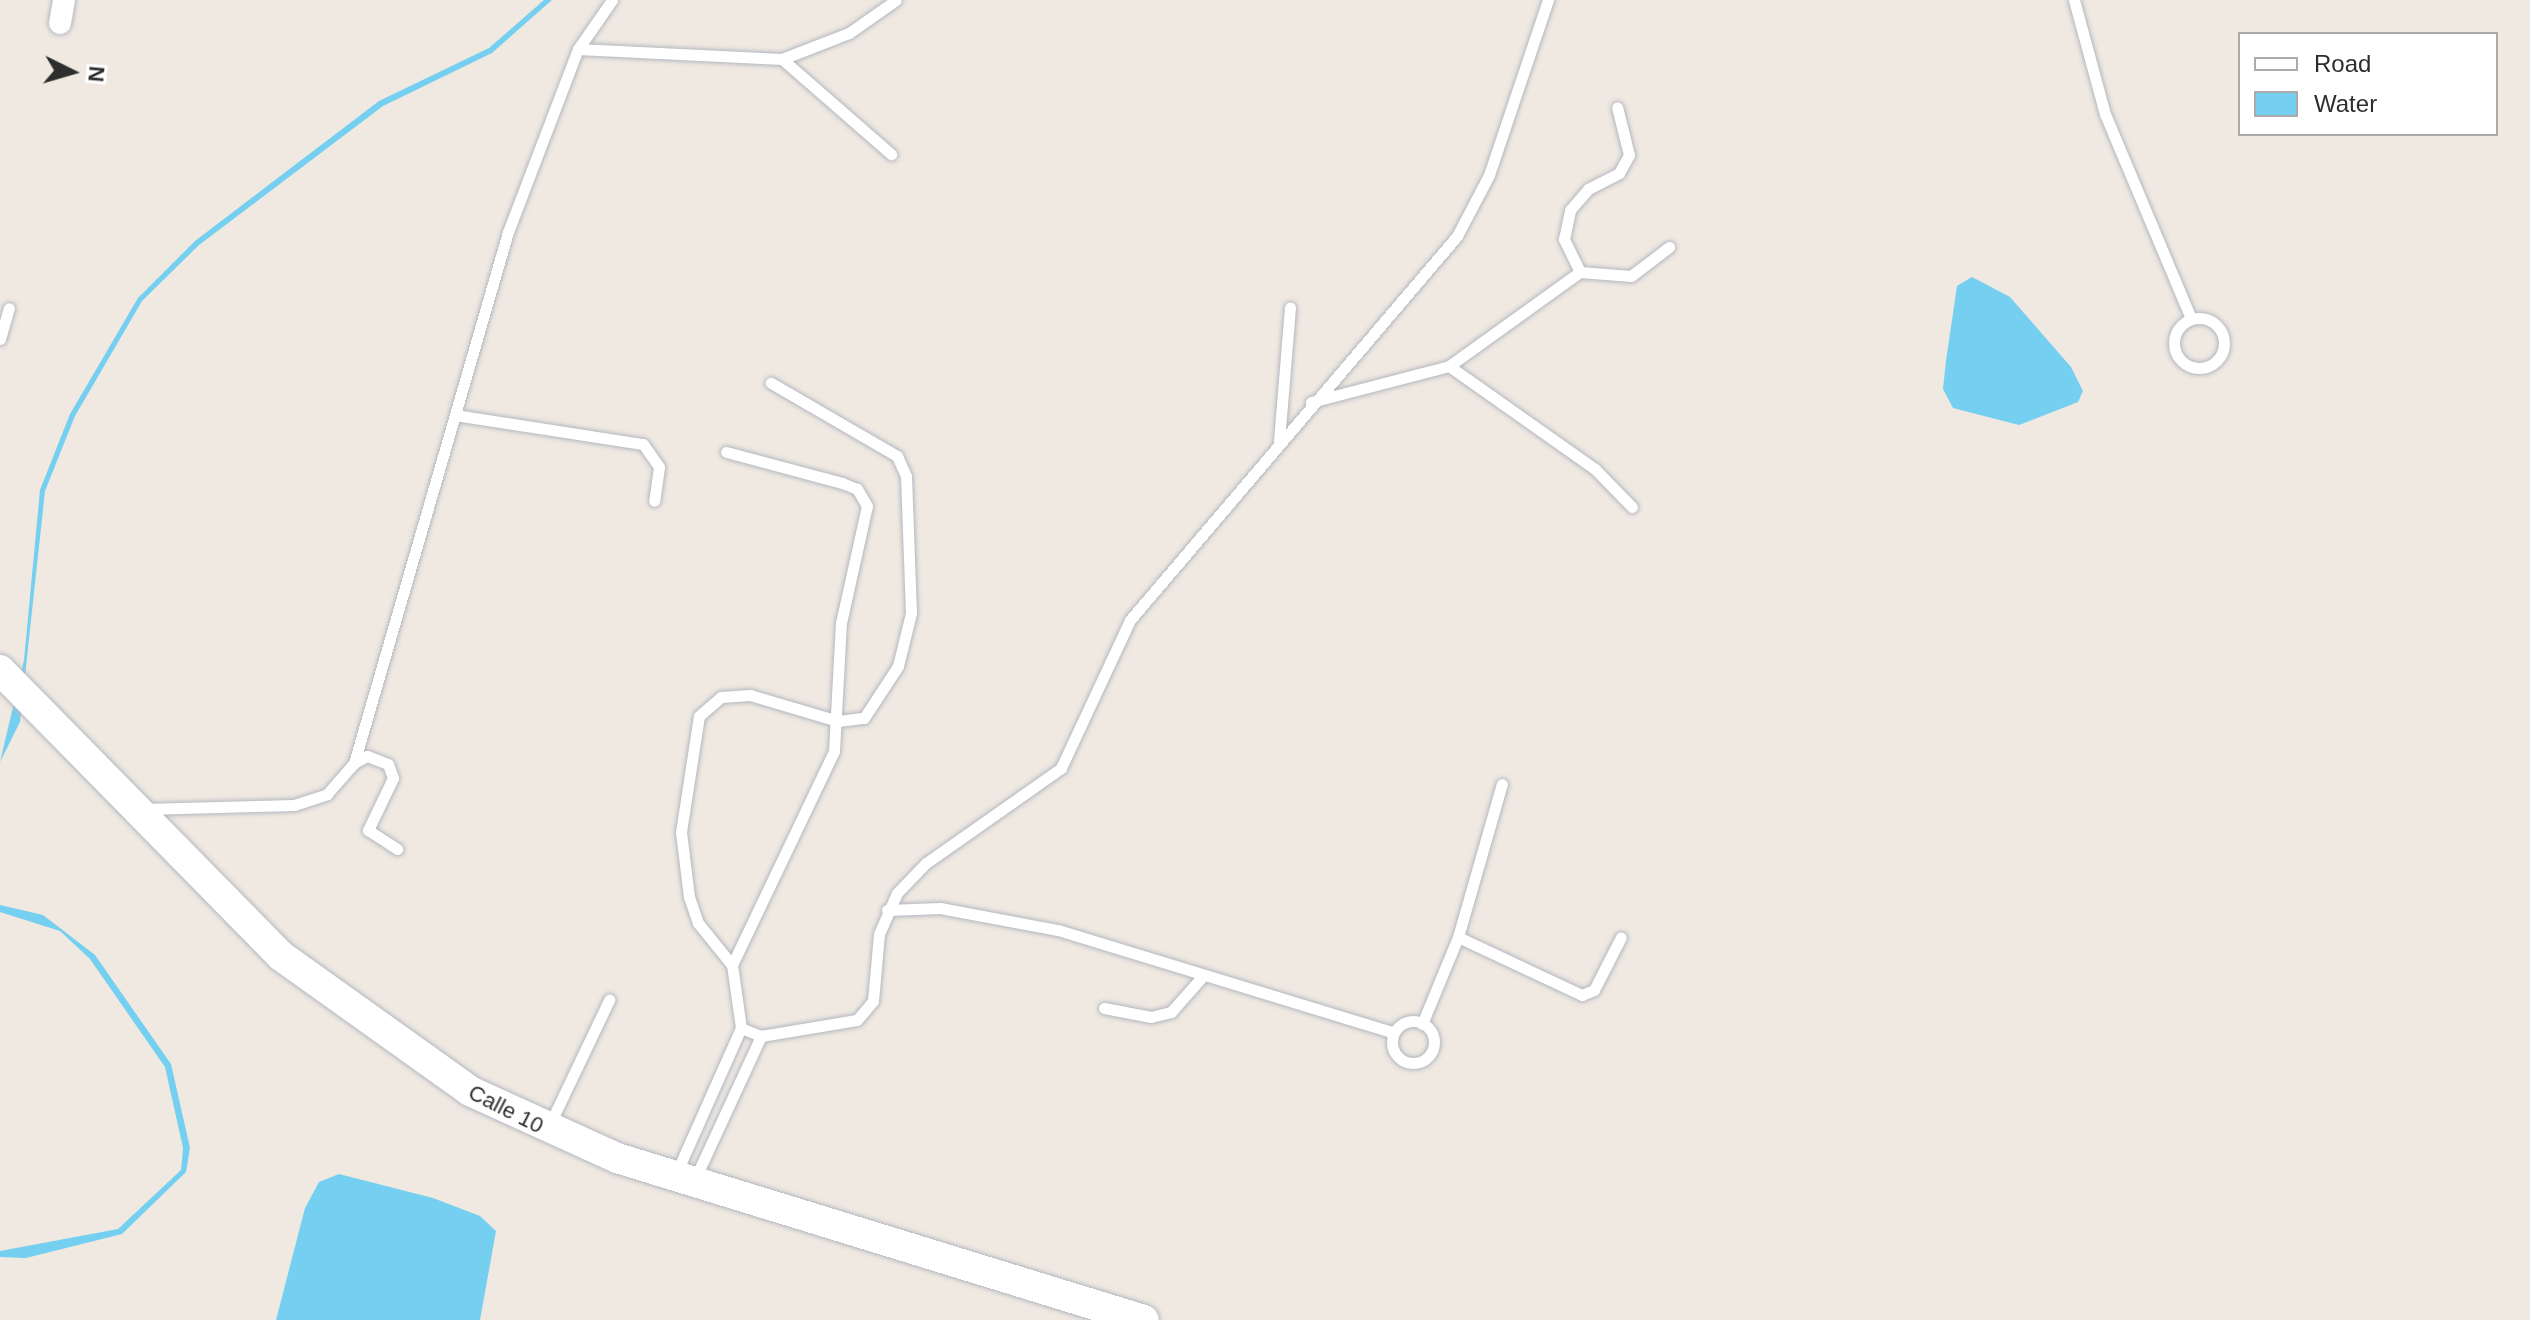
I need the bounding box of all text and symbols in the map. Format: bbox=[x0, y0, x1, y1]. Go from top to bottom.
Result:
north arrow bbox=[32, 32, 112, 112]
legend bbox=[2238, 32, 2498, 136]
text: Road bbox=[2314, 50, 2371, 77]
text: N bbox=[83, 65, 110, 83]
text: Water bbox=[2314, 90, 2377, 117]
street label: Calle 10 bbox=[464, 1079, 548, 1139]

